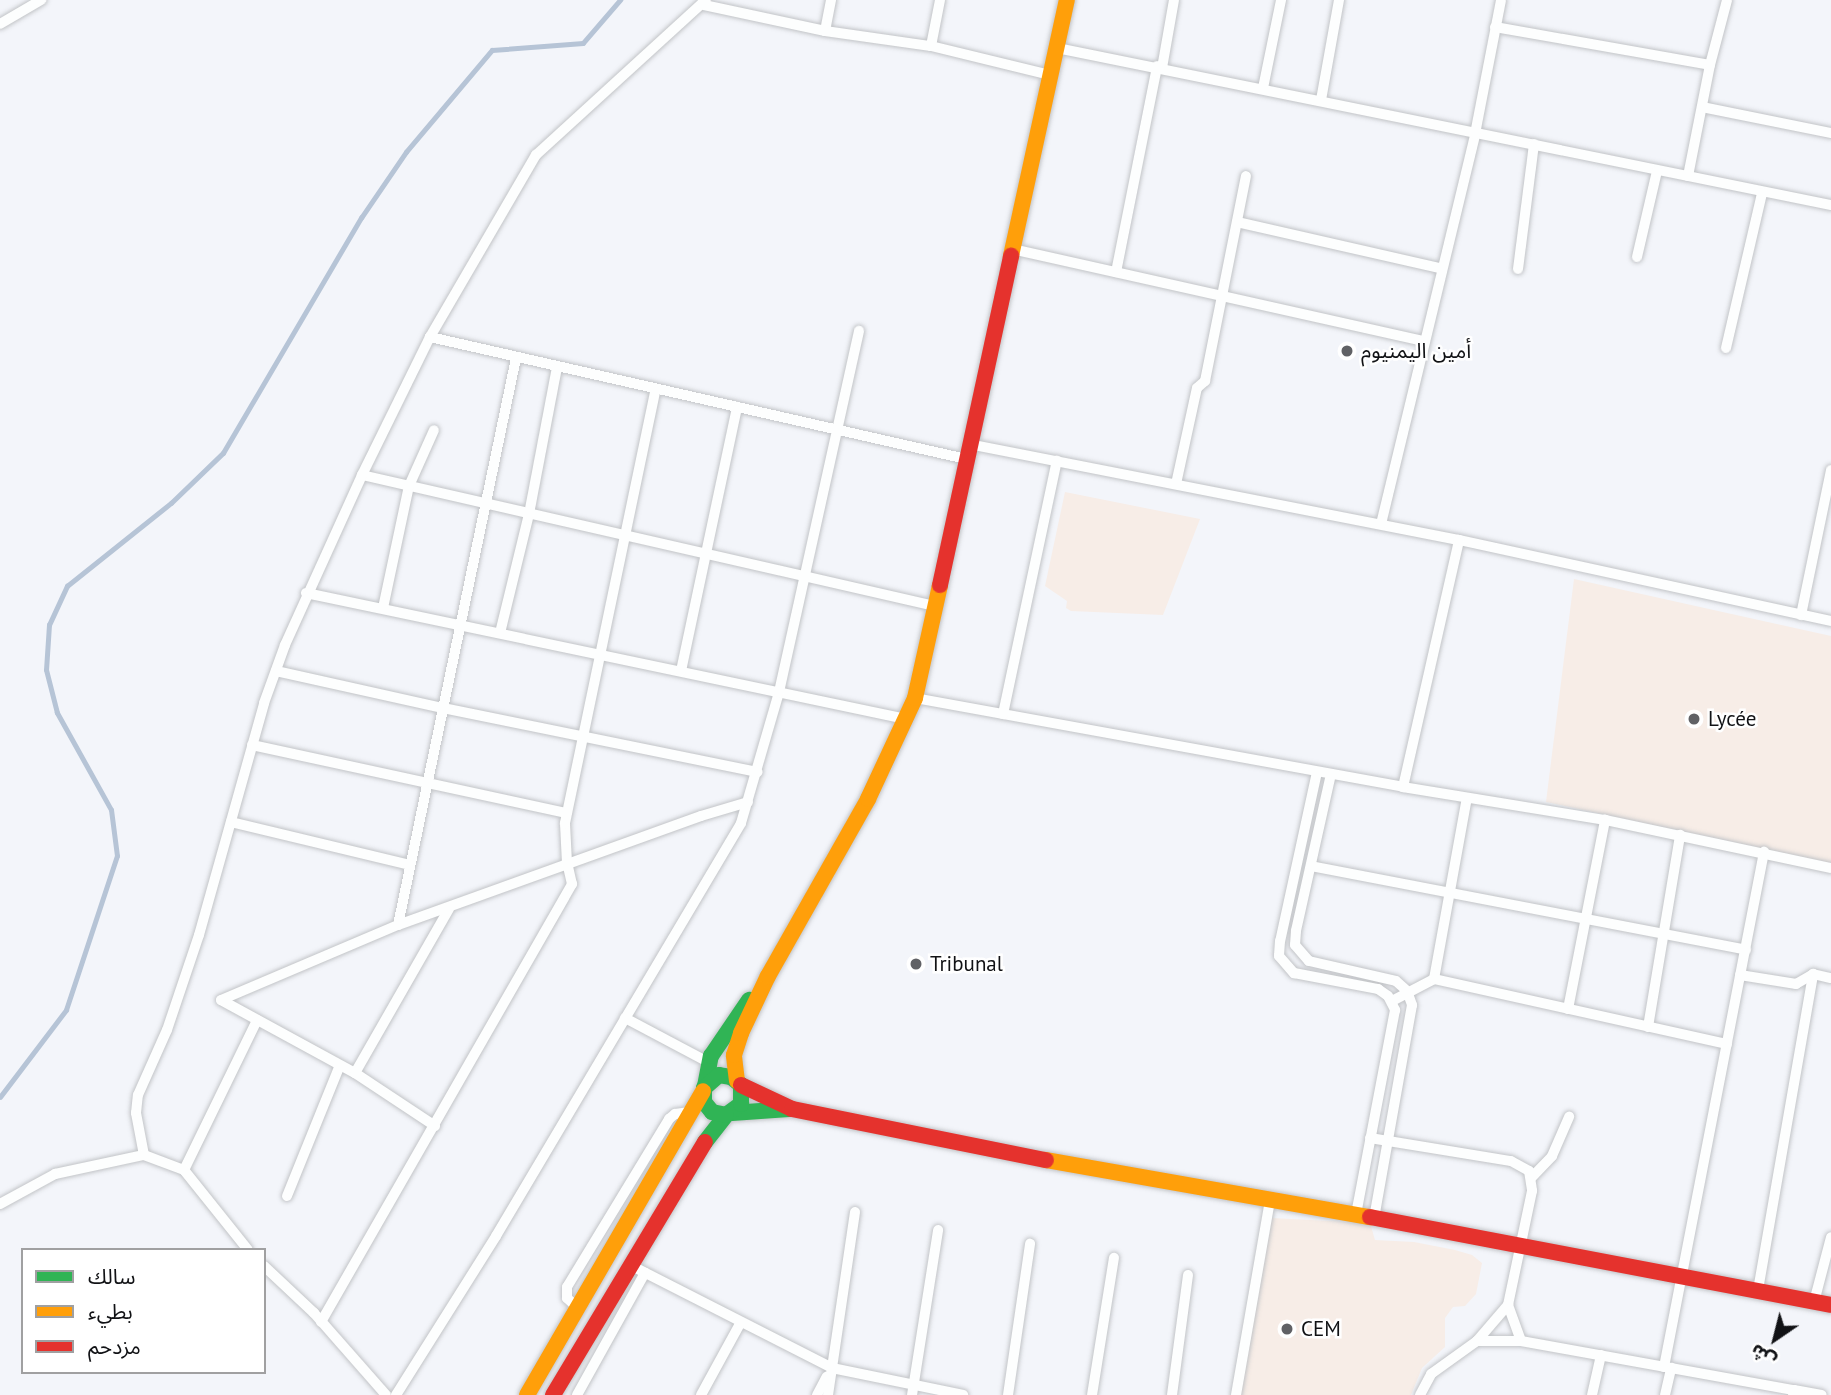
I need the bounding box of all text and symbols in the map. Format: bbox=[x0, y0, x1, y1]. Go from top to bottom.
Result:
place label: أمين اليمنيوم bbox=[1361, 338, 1471, 364]
marker: أمين اليمنيوم bbox=[1339, 343, 1355, 359]
place label: Lycée bbox=[1708, 706, 1756, 732]
marker: Lycée bbox=[1686, 711, 1702, 727]
place label: Tribunal bbox=[930, 951, 1003, 977]
marker: Tribunal bbox=[908, 956, 924, 972]
legend bbox=[21, 1248, 266, 1374]
text: سالك bbox=[88, 1263, 135, 1290]
text: بطيء bbox=[88, 1298, 133, 1325]
north arrow bbox=[1740, 1304, 1810, 1374]
place label: CEM bbox=[1301, 1316, 1341, 1342]
marker: CEM bbox=[1279, 1321, 1295, 1337]
text: مزدحم bbox=[88, 1333, 141, 1360]
text: ش bbox=[1745, 1339, 1780, 1373]

